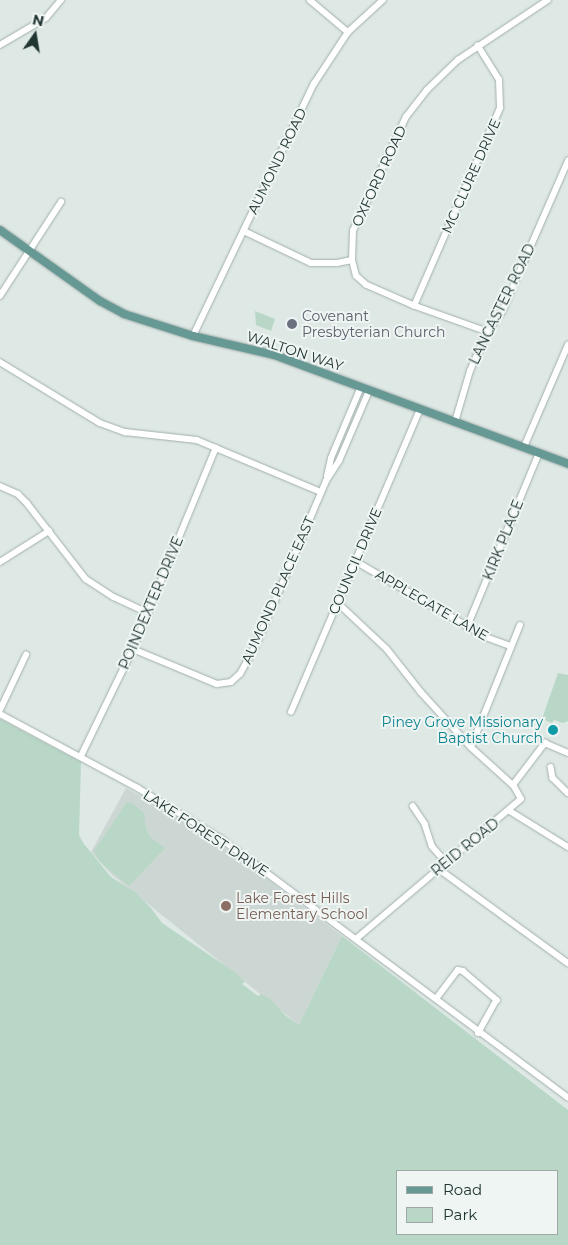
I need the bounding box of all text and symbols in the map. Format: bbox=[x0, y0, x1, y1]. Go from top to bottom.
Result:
north arrow bbox=[10, 10, 60, 60]
text: N bbox=[31, 10, 46, 30]
street label: AUMOND ROAD bbox=[244, 105, 310, 217]
street label: MC CLURE DRIVE bbox=[438, 116, 504, 236]
street label: OXFORD ROAD bbox=[348, 123, 410, 229]
street label: LANCASTER ROAD bbox=[465, 241, 539, 367]
place label: Covenant Presbyterian Church bbox=[302, 308, 445, 341]
marker: Covenant Presbyterian Church bbox=[286, 318, 298, 330]
street label: WALTON WAY bbox=[245, 328, 345, 374]
street label: KIRK PLACE bbox=[479, 497, 527, 583]
street label: COUNCIL DRIVE bbox=[325, 505, 385, 617]
street label: AUMOND PLACE EAST bbox=[238, 514, 318, 666]
street label: POINDEXTER DRIVE bbox=[115, 534, 187, 672]
street label: APPLEGATE LANE bbox=[372, 566, 492, 644]
place label: Piney Grove Missionary Baptist Church bbox=[382, 714, 543, 746]
marker: Piney Grove Missionary Baptist Church bbox=[547, 724, 559, 736]
street label: LAKE FOREST DRIVE bbox=[140, 786, 272, 880]
street label: REID ROAD bbox=[428, 815, 502, 879]
place label: Lake Forest Hills Elementary School bbox=[236, 890, 368, 922]
marker: Lake Forest Hills Elementary School bbox=[220, 900, 232, 912]
legend bbox=[396, 1170, 558, 1235]
text: Road bbox=[443, 1180, 482, 1199]
text: Park bbox=[443, 1205, 477, 1224]

